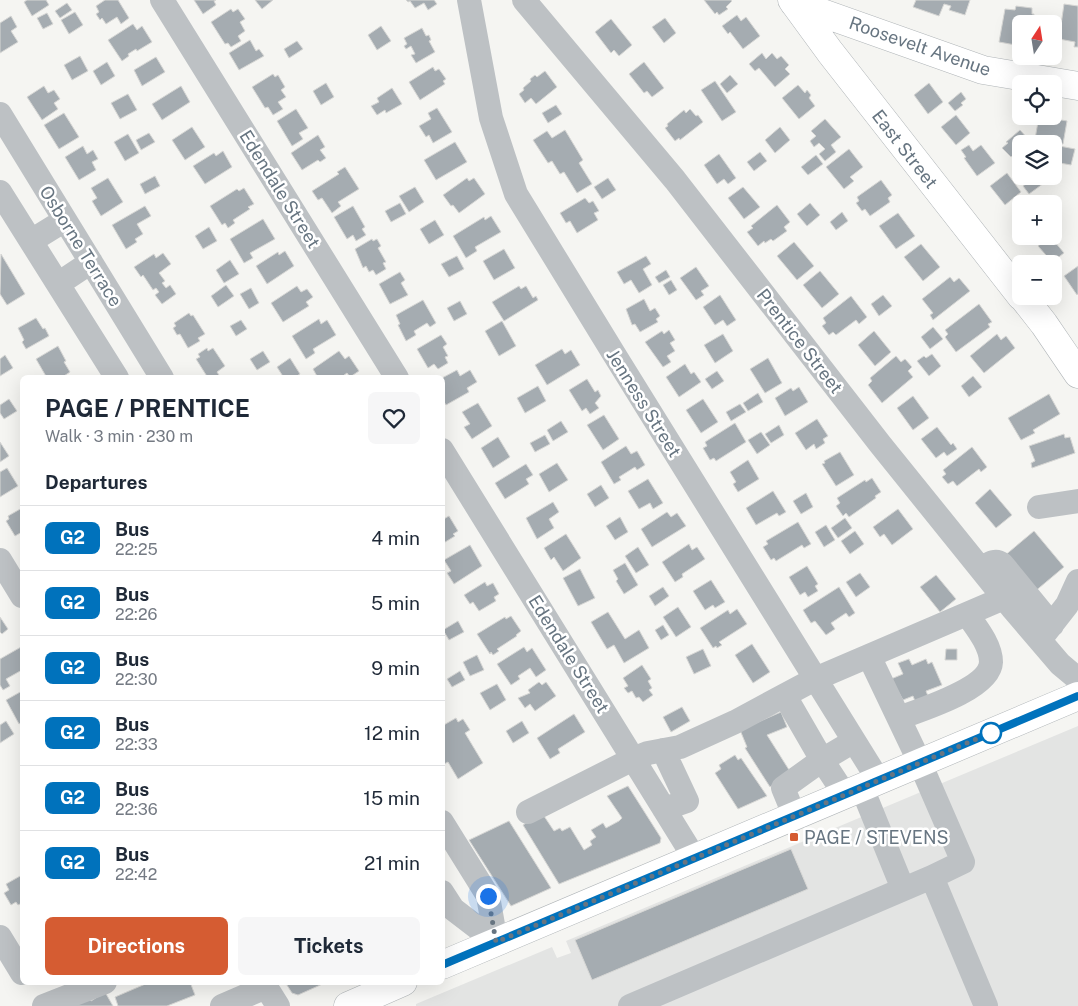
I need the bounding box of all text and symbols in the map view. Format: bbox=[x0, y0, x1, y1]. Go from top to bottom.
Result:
street label: Roosevelt Avenue bbox=[846, 12, 994, 80]
north arrow bbox=[1012, 15, 1062, 65]
map controls bbox=[1012, 15, 1062, 305]
button: locate bbox=[1012, 75, 1062, 125]
street label: East Street bbox=[868, 106, 942, 192]
street label: Edendale Street bbox=[235, 126, 325, 252]
button: layers bbox=[1012, 135, 1062, 185]
street label: Osborne Terrace bbox=[35, 182, 127, 310]
button: + bbox=[1012, 195, 1062, 245]
button: − bbox=[1012, 255, 1062, 305]
street label: Prentice Street bbox=[753, 285, 847, 397]
street label: Jenness Street bbox=[602, 345, 686, 461]
button: heart bbox=[368, 392, 420, 444]
text: PAGE / PRENTICE bbox=[45, 394, 250, 422]
text: Walk · 3 min · 230 m bbox=[45, 427, 193, 446]
text: Departures bbox=[45, 471, 148, 493]
text: Bus bbox=[115, 518, 149, 540]
text: G2 bbox=[60, 527, 85, 548]
text: 4 min bbox=[371, 527, 420, 549]
text: 22:25 bbox=[115, 540, 158, 559]
text: Bus bbox=[115, 583, 149, 605]
street label: Edendale Street bbox=[524, 591, 614, 717]
text: G2 bbox=[60, 592, 85, 613]
text: 5 min bbox=[371, 592, 420, 614]
text: 22:26 bbox=[115, 605, 158, 624]
text: Bus bbox=[115, 648, 149, 670]
text: G2 bbox=[60, 657, 85, 678]
text: 9 min bbox=[371, 657, 420, 679]
text: 22:30 bbox=[115, 670, 157, 689]
text: Bus bbox=[115, 713, 149, 735]
text: G2 bbox=[60, 722, 85, 743]
text: 12 min bbox=[364, 722, 420, 744]
unlabelled marker bbox=[980, 722, 1002, 744]
text: 22:33 bbox=[115, 735, 158, 754]
text: Bus bbox=[115, 778, 149, 800]
text: G2 bbox=[60, 787, 85, 808]
text: 15 min bbox=[363, 787, 420, 809]
text: 22:36 bbox=[115, 800, 158, 819]
place label: PAGE / STEVENS bbox=[804, 827, 949, 848]
marker: PAGE / STEVENS bbox=[788, 831, 800, 843]
text: Bus bbox=[115, 843, 149, 865]
text: G2 bbox=[60, 852, 85, 873]
text: 21 min bbox=[364, 852, 420, 874]
text: 22:42 bbox=[115, 865, 157, 884]
your location bbox=[476, 884, 501, 909]
button: Directions bbox=[45, 917, 228, 975]
button: Tickets bbox=[238, 917, 420, 975]

